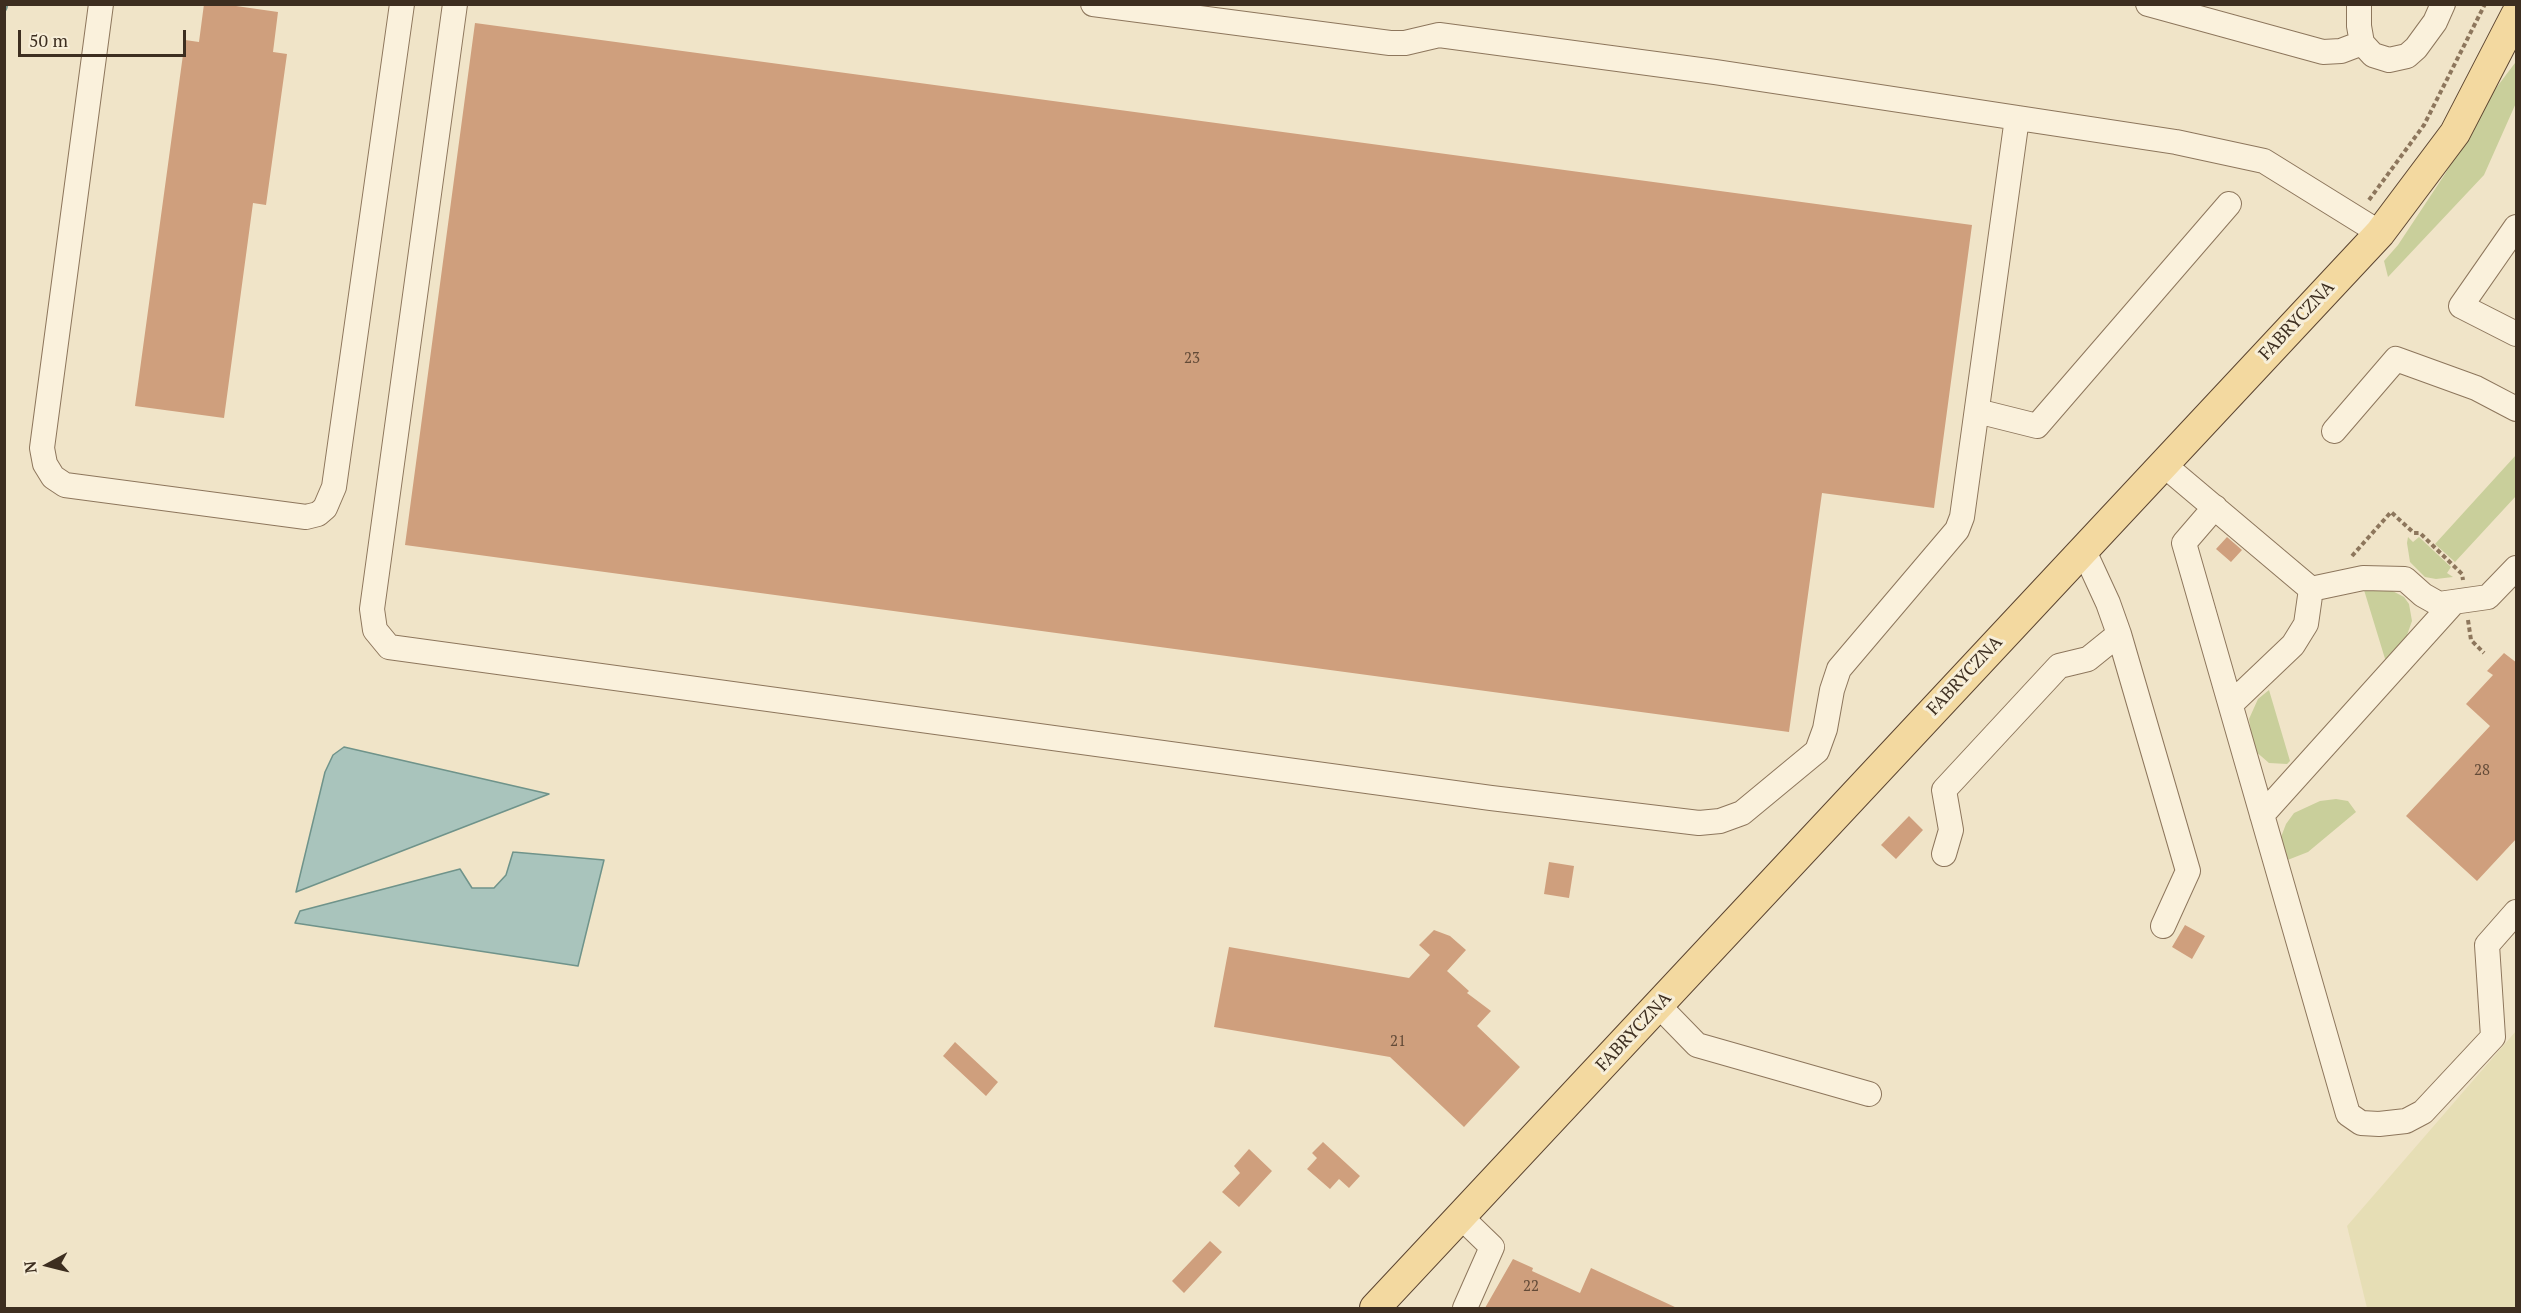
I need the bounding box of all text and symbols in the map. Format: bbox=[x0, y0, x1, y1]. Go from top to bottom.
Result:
scale bar bbox=[21, 18, 189, 56]
text: 50 m bbox=[29, 28, 68, 52]
street label: FABRYCZNA bbox=[2255, 277, 2339, 365]
house number: 23 bbox=[1184, 350, 1200, 368]
street label: FABRYCZNA bbox=[1923, 632, 2007, 720]
house number: 28 bbox=[2474, 762, 2490, 780]
street label: FABRYCZNA bbox=[1592, 988, 1676, 1076]
house number: 21 bbox=[1390, 1033, 1406, 1051]
north arrow bbox=[18, 1235, 78, 1295]
text: N bbox=[18, 1260, 42, 1275]
house number: 22 bbox=[1523, 1278, 1539, 1296]

